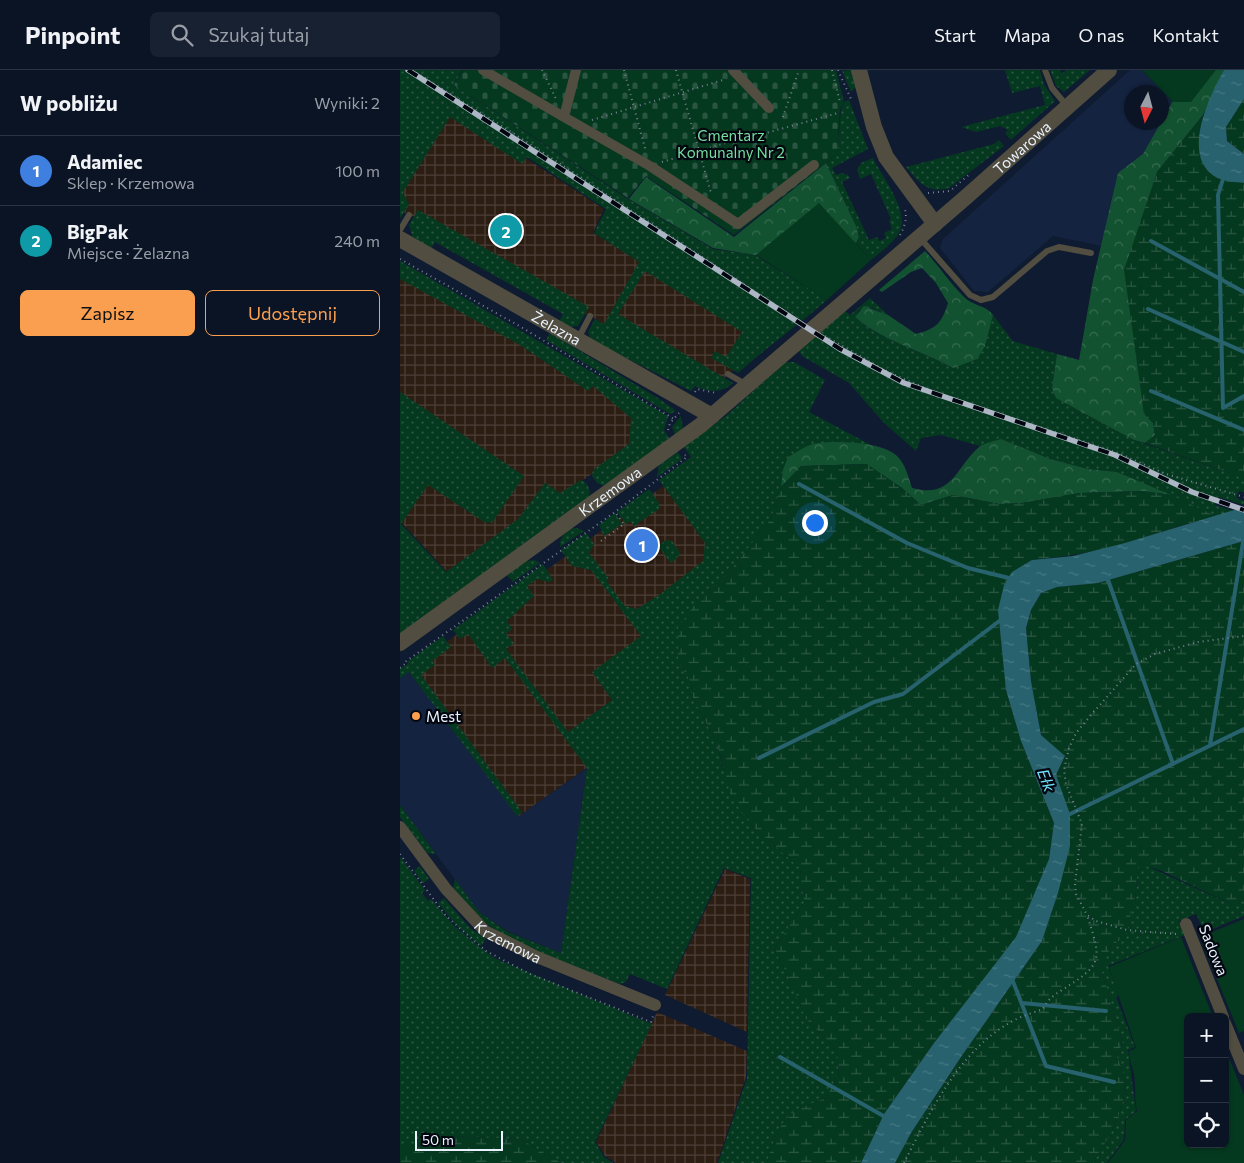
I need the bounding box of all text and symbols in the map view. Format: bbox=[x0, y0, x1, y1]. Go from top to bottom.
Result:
search box bbox=[150, 12, 500, 57]
text: Pinpoint bbox=[25, 20, 120, 49]
icon: search bbox=[168, 21, 196, 49]
text: Szukaj tutaj bbox=[208, 23, 309, 46]
text: Start bbox=[934, 24, 976, 46]
text: Mapa bbox=[1004, 24, 1050, 46]
text: O nas bbox=[1078, 24, 1125, 46]
text: Kontakt bbox=[1153, 24, 1219, 46]
north arrow bbox=[1124, 85, 1169, 130]
text: W pobliżu bbox=[20, 90, 118, 115]
text: Wyniki: 2 bbox=[314, 93, 380, 112]
street label: Towarowa bbox=[989, 117, 1054, 178]
park label: Cmentarz Komunalny Nr 2 bbox=[677, 126, 785, 161]
text: Adamiec bbox=[67, 150, 142, 173]
text: 1 bbox=[32, 161, 40, 180]
text: 100 m bbox=[335, 161, 380, 180]
text: Sklep · Krzemowa bbox=[67, 173, 195, 192]
pin: 2 bbox=[490, 212, 522, 250]
text: BigPak bbox=[67, 220, 129, 243]
text: 2 bbox=[31, 231, 41, 250]
text: 240 m bbox=[334, 231, 380, 250]
text: Miejsce · Żelazna bbox=[67, 243, 190, 262]
button: Zapisz bbox=[20, 290, 195, 336]
button: Udostępnij bbox=[205, 290, 380, 336]
street label: Żelazna bbox=[529, 307, 584, 349]
street label: Krzemowa bbox=[575, 462, 645, 520]
your location bbox=[802, 510, 828, 536]
pin: 1 bbox=[626, 526, 658, 564]
place label: Mest bbox=[426, 707, 461, 725]
marker: Mest bbox=[410, 710, 422, 722]
water label: Ełk bbox=[1034, 766, 1060, 794]
street label: Krzemowa bbox=[471, 917, 544, 967]
street label: Sadowa bbox=[1196, 922, 1232, 978]
map controls bbox=[1184, 1013, 1229, 1148]
button: + bbox=[1184, 1013, 1229, 1058]
button: − bbox=[1184, 1058, 1229, 1103]
button: locate bbox=[1184, 1103, 1229, 1148]
scale bar bbox=[415, 1128, 502, 1151]
text: 50 m bbox=[422, 1131, 454, 1148]

